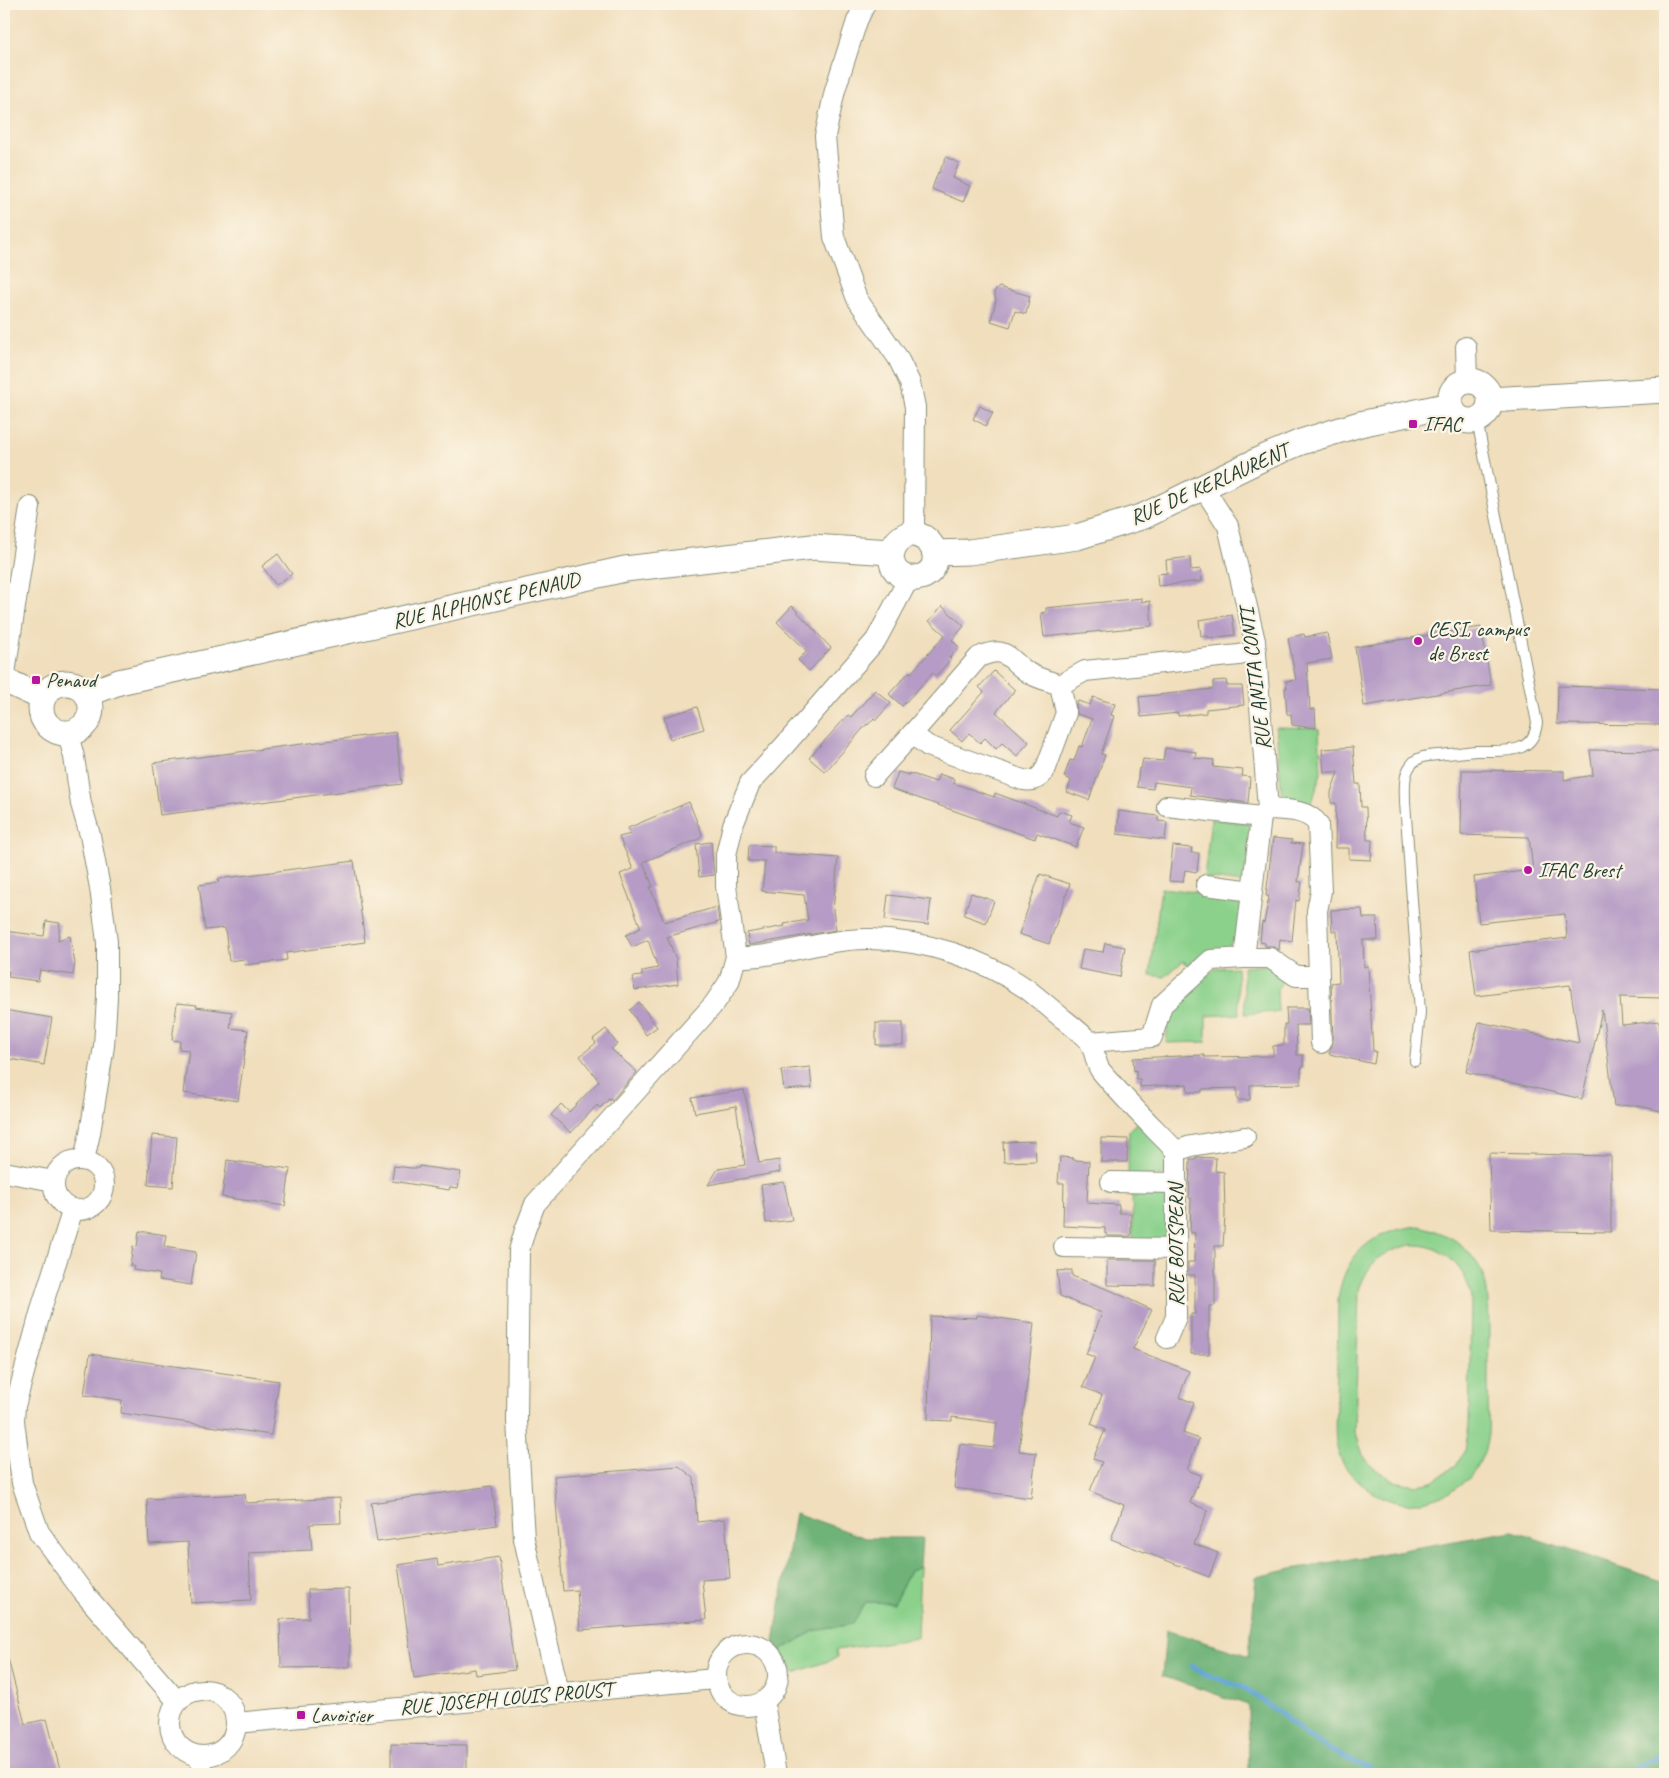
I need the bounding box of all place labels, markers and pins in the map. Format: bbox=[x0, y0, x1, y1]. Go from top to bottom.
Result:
place label: IFAC bbox=[1423, 411, 1464, 437]
marker: IFAC bbox=[1407, 418, 1419, 430]
place label: CESI, campus de Brest bbox=[1428, 616, 1530, 666]
marker: CESI, campus de Brest bbox=[1412, 635, 1424, 647]
place label: Penaud bbox=[46, 667, 100, 693]
marker: Penaud bbox=[30, 674, 42, 686]
place label: IFAC Brest bbox=[1538, 857, 1624, 883]
marker: IFAC Brest bbox=[1522, 864, 1534, 876]
place label: Lavoisier bbox=[311, 1702, 374, 1728]
marker: Lavoisier bbox=[295, 1709, 307, 1721]

